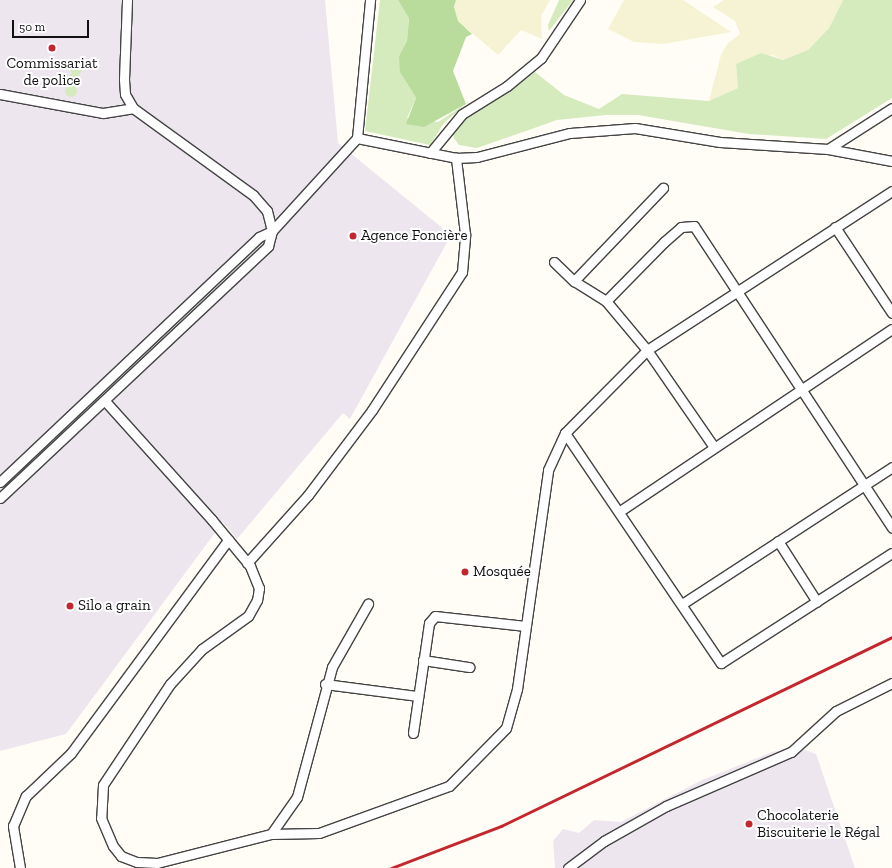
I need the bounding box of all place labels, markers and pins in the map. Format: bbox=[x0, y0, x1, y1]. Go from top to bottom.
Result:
marker: Commissariat de police bbox=[47, 43, 57, 53]
place label: Commissariat de police bbox=[6, 54, 98, 89]
place label: Agence Foncière bbox=[361, 227, 468, 245]
marker: Agence Foncière bbox=[348, 231, 358, 241]
place label: Mosquée bbox=[473, 563, 531, 581]
marker: Mosquée bbox=[460, 567, 470, 577]
place label: Silo a grain bbox=[78, 597, 150, 615]
marker: Silo a grain bbox=[65, 601, 75, 611]
place label: Chocolaterie Biscuiterie le Régal bbox=[757, 806, 880, 841]
marker: Chocolaterie Biscuiterie le Régal bbox=[744, 819, 754, 829]

